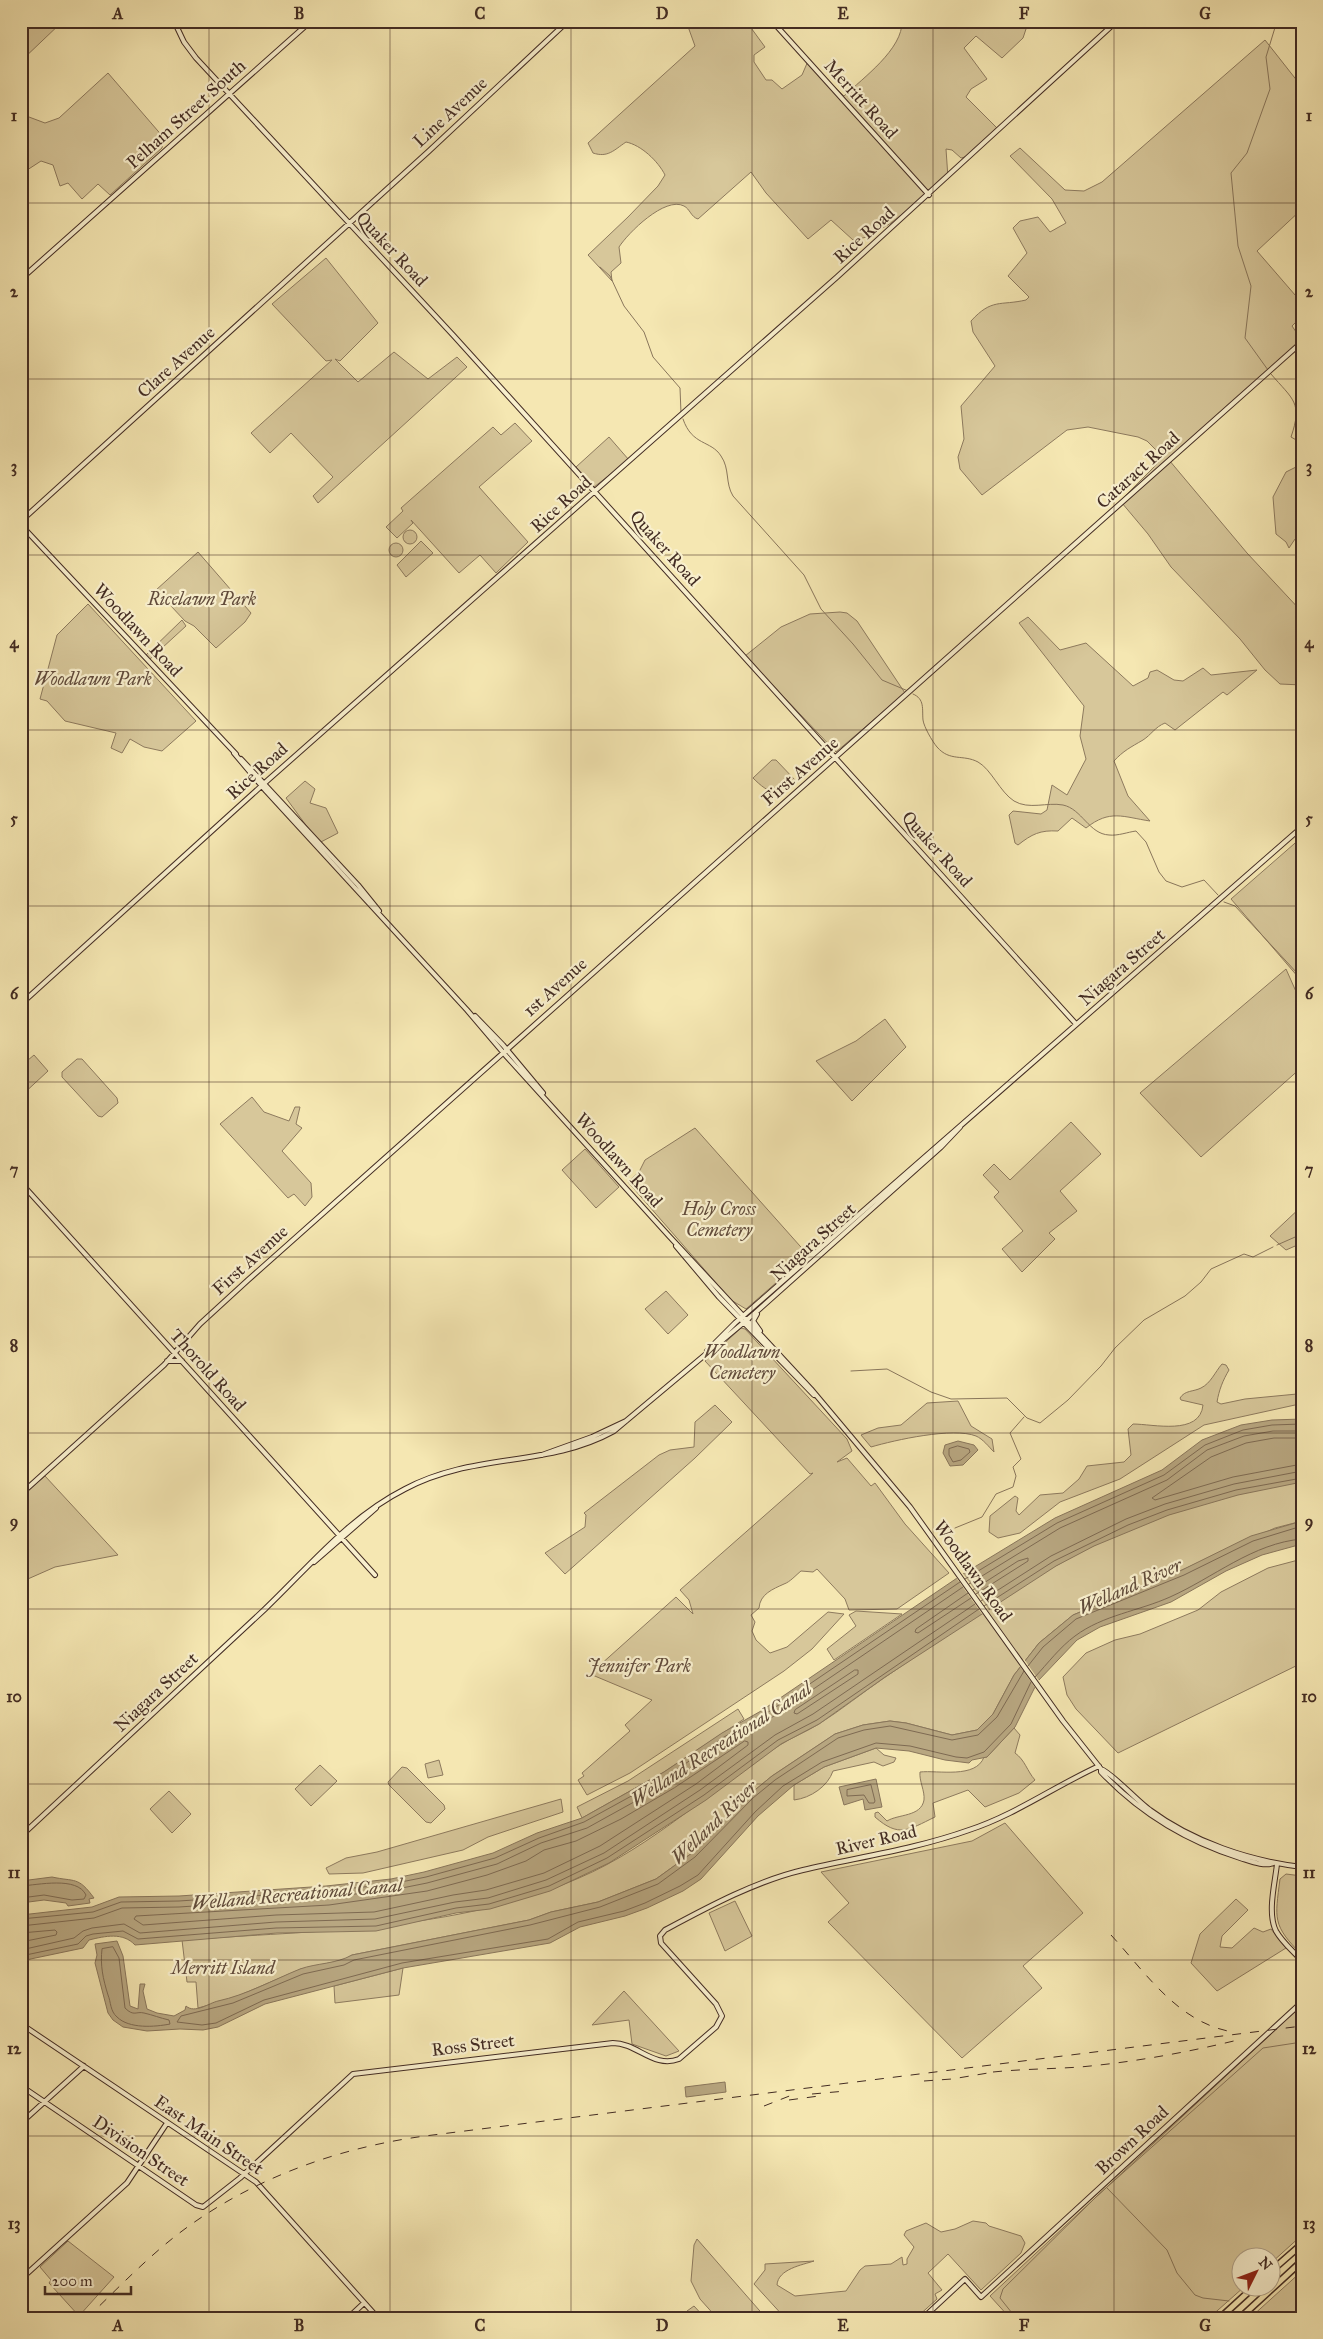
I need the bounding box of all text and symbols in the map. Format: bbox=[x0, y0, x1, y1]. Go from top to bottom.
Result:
text: A bbox=[112, 4, 124, 23]
text: B bbox=[294, 4, 304, 23]
text: C bbox=[475, 4, 486, 23]
text: D bbox=[656, 4, 669, 23]
text: E bbox=[837, 4, 849, 23]
text: F bbox=[1019, 4, 1030, 23]
text: G bbox=[1199, 4, 1211, 23]
street label: Pelham Street South bbox=[122, 55, 250, 173]
street label: Merritt Road bbox=[820, 55, 902, 143]
street label: Line Avenue bbox=[408, 72, 492, 152]
text: 1 bbox=[11, 106, 18, 125]
text: 1 bbox=[1306, 106, 1313, 125]
street label: Rice Road bbox=[829, 202, 899, 268]
street label: Quaker Road bbox=[352, 207, 432, 291]
text: 2 bbox=[10, 282, 19, 301]
text: 2 bbox=[1305, 282, 1314, 301]
street label: Clare Avenue bbox=[133, 321, 219, 403]
street label: Cataract Road bbox=[1092, 427, 1184, 513]
text: 3 bbox=[11, 457, 17, 477]
text: 3 bbox=[1306, 457, 1312, 477]
street label: Rice Road bbox=[526, 471, 596, 537]
street label: Quaker Road bbox=[625, 505, 705, 591]
street label: Woodlawn Road bbox=[89, 579, 187, 681]
park label: Ricelawn Park bbox=[147, 588, 256, 610]
text: 4 bbox=[10, 633, 20, 653]
text: 4 bbox=[1305, 633, 1315, 653]
park label: Woodlawn Park bbox=[34, 668, 152, 690]
street label: First Avenue bbox=[757, 732, 843, 810]
street label: Rice Road bbox=[222, 738, 292, 804]
street label: Quaker Road bbox=[897, 806, 977, 892]
text: 5 bbox=[10, 809, 18, 828]
text: 5 bbox=[1305, 809, 1313, 828]
street label: Niagara Street bbox=[1075, 923, 1171, 1011]
street label: 1st Avenue bbox=[519, 953, 591, 1021]
text: 6 bbox=[10, 984, 19, 1003]
text: 6 bbox=[1305, 984, 1314, 1003]
street label: Woodlawn Road bbox=[571, 1108, 667, 1212]
text: 7 bbox=[10, 1160, 19, 1179]
text: 7 bbox=[1305, 1160, 1314, 1179]
park label: Holy Cross Cemetery bbox=[681, 1198, 757, 1241]
street label: Niagara Street bbox=[766, 1198, 861, 1287]
street label: First Avenue bbox=[208, 1220, 292, 1300]
street label: Thorold Road bbox=[165, 1324, 251, 1416]
text: 8 bbox=[10, 1336, 18, 1355]
text: 8 bbox=[1305, 1336, 1313, 1355]
park label: Woodlawn Cemetery bbox=[704, 1341, 781, 1384]
text: 9 bbox=[10, 1512, 18, 1532]
text: 9 bbox=[1305, 1512, 1313, 1532]
street label: Woodlawn Road bbox=[929, 1516, 1017, 1626]
water label: Welland River bbox=[1075, 1552, 1186, 1619]
street label: Niagara Street bbox=[109, 1647, 204, 1737]
park label: Jennifer Park bbox=[586, 1655, 691, 1677]
water label: Welland Recreational Canal bbox=[626, 1676, 817, 1811]
text: 10 bbox=[6, 1687, 22, 1706]
text: 10 bbox=[1301, 1687, 1317, 1706]
water label: Welland River bbox=[666, 1774, 763, 1869]
street label: River Road bbox=[833, 1820, 919, 1860]
text: 11 bbox=[8, 1863, 21, 1882]
text: 11 bbox=[1303, 1863, 1316, 1882]
water label: Welland Recreational Canal bbox=[191, 1873, 405, 1915]
park label: Merritt Island bbox=[169, 1957, 276, 1979]
street label: Ross Street bbox=[430, 2029, 516, 2061]
text: 12 bbox=[7, 2039, 22, 2058]
text: 12 bbox=[1302, 2039, 1317, 2058]
street label: East Main Street bbox=[150, 2090, 268, 2180]
street label: Brown Road bbox=[1091, 2101, 1173, 2179]
street label: Division Street bbox=[89, 2111, 194, 2192]
text: 13 bbox=[8, 2214, 20, 2234]
text: 13 bbox=[1303, 2214, 1315, 2234]
north arrow bbox=[1230, 2246, 1280, 2296]
text: N bbox=[1255, 2254, 1276, 2274]
scale bar bbox=[45, 2264, 131, 2296]
text: 200 m bbox=[52, 2272, 93, 2290]
text: A bbox=[112, 2316, 124, 2335]
text: B bbox=[294, 2316, 304, 2335]
text: C bbox=[475, 2316, 486, 2335]
text: D bbox=[656, 2316, 669, 2335]
text: E bbox=[837, 2316, 849, 2335]
text: F bbox=[1019, 2316, 1030, 2335]
text: G bbox=[1199, 2316, 1211, 2335]

